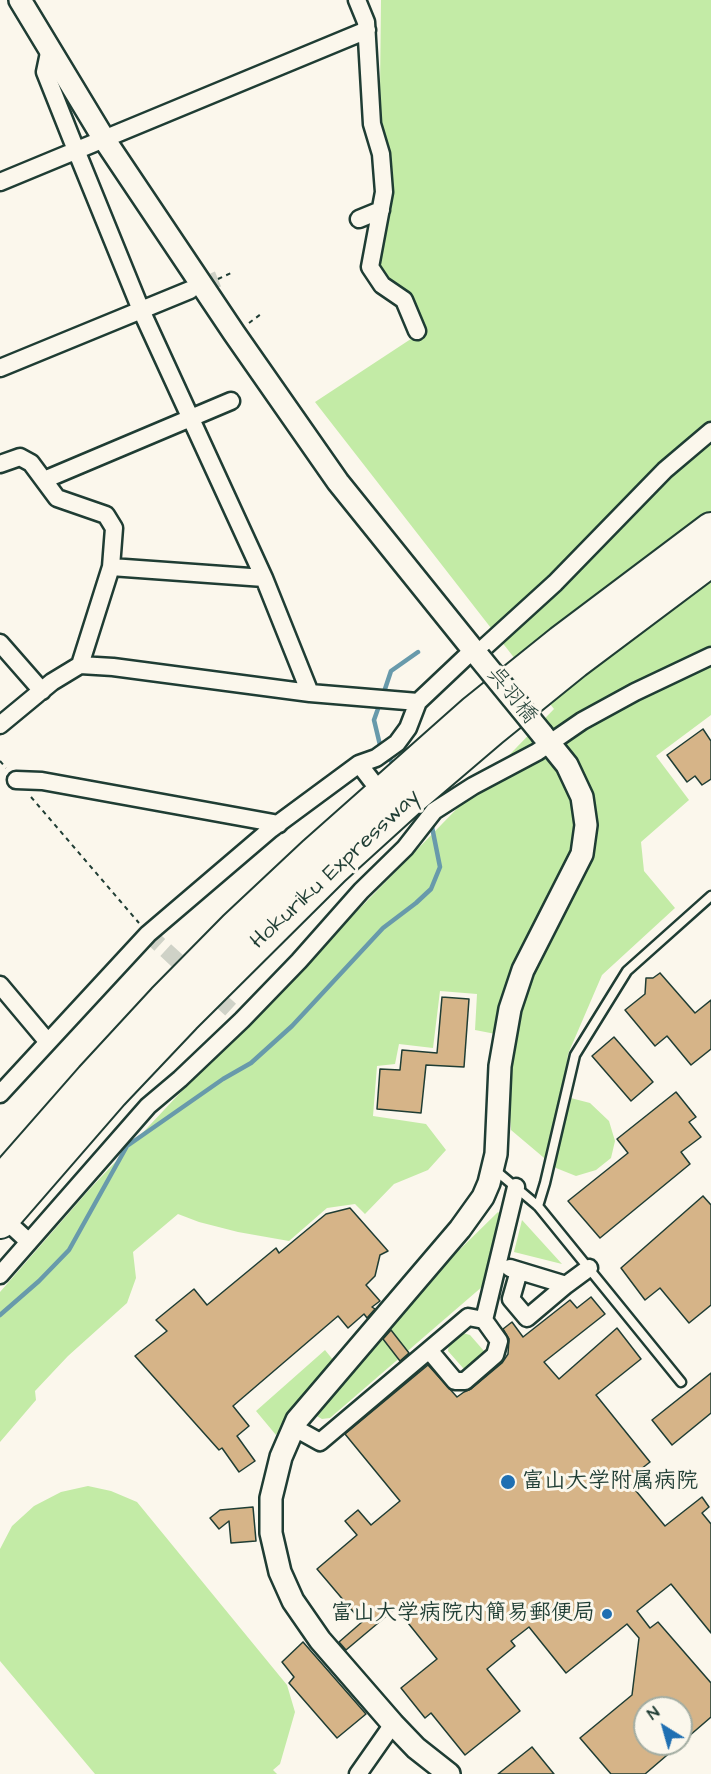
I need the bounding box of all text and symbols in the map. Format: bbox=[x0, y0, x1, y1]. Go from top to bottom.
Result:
street label: 呉羽橋 bbox=[480, 662, 542, 730]
street label: Hokuriku Expressway bbox=[246, 785, 426, 955]
place label: 富山大学附属病院 bbox=[522, 1469, 698, 1495]
marker: 富山大学附属病院 bbox=[499, 1473, 517, 1491]
place label: 富山大学病院内簡易郵便局 bbox=[331, 1601, 595, 1627]
marker: 富山大学病院内簡易郵便局 bbox=[600, 1607, 614, 1621]
north arrow bbox=[633, 1696, 693, 1756]
text: N bbox=[643, 1701, 664, 1725]

